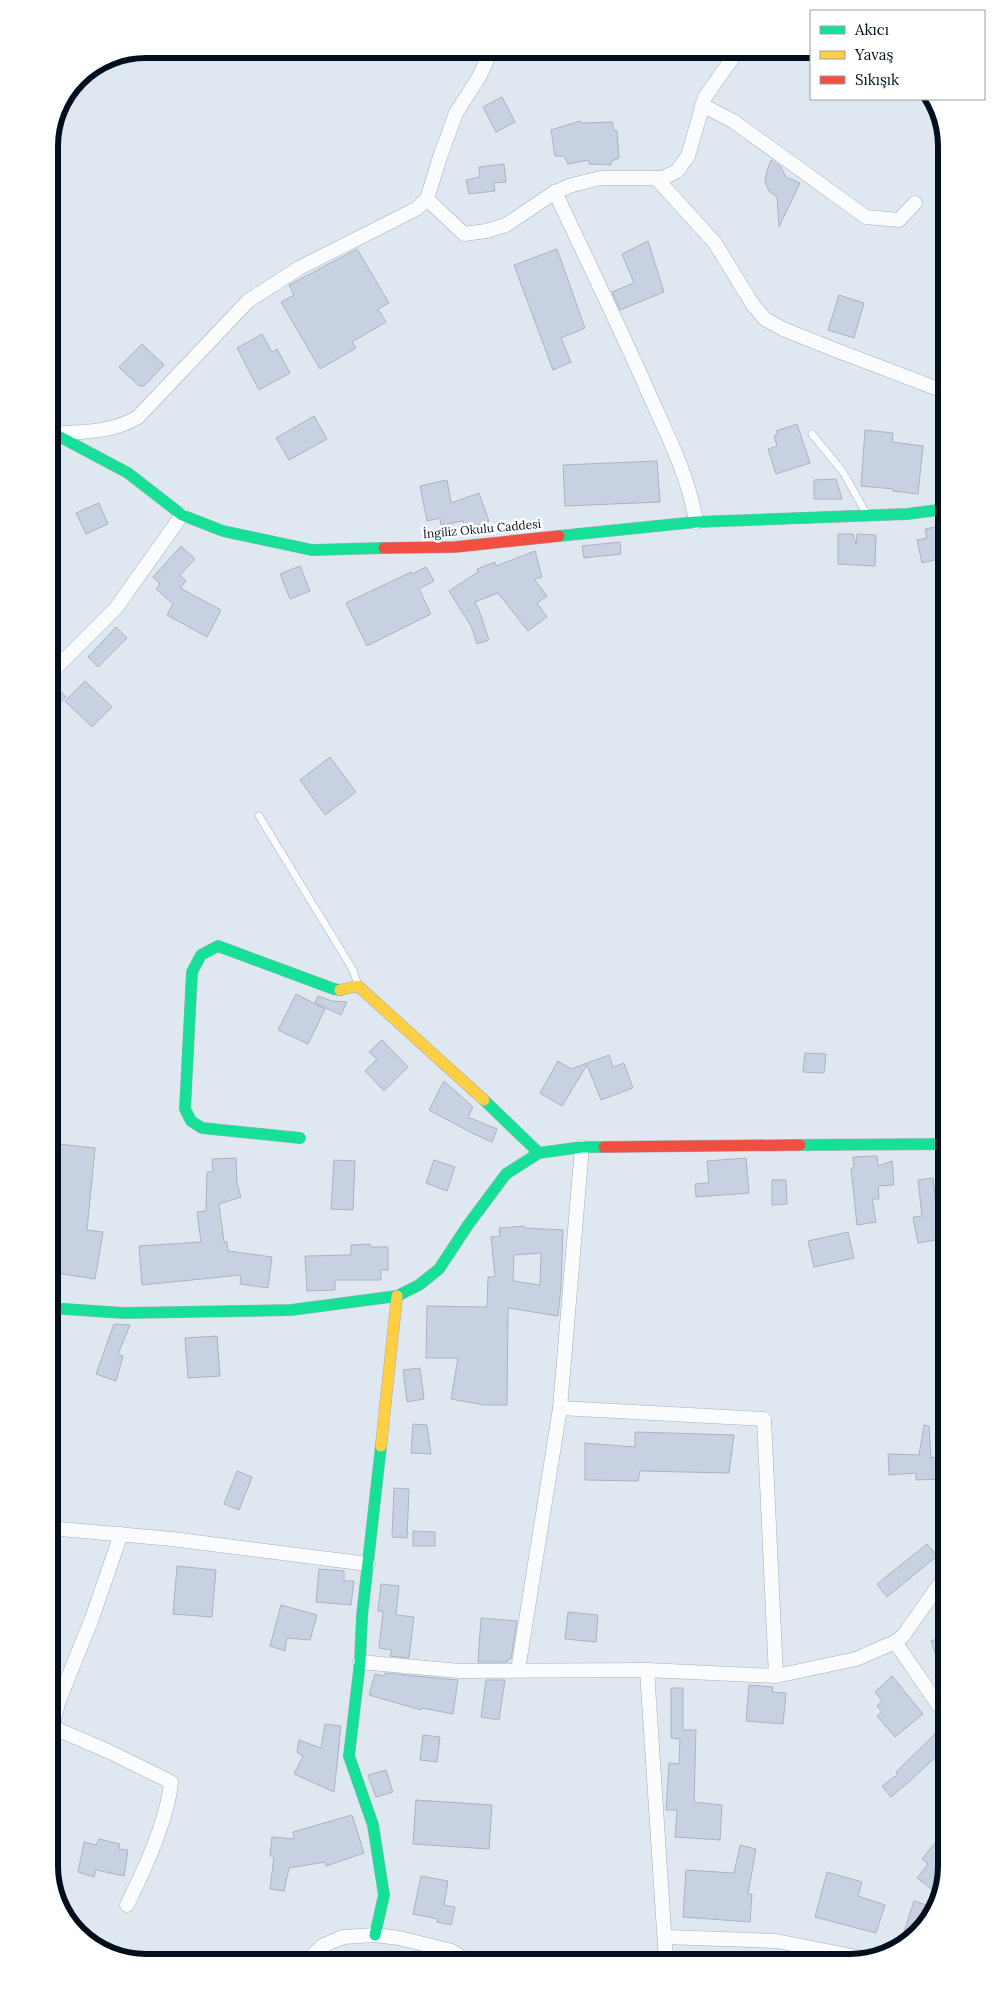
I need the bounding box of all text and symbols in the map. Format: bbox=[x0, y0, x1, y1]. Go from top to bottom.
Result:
legend bbox=[810, 10, 985, 100]
text: Akıcı bbox=[854, 20, 889, 39]
text: Yavaş bbox=[854, 45, 894, 64]
text: Sıkışık bbox=[855, 70, 899, 89]
street label: İngiliz Okulu Caddesi bbox=[422, 516, 542, 541]

